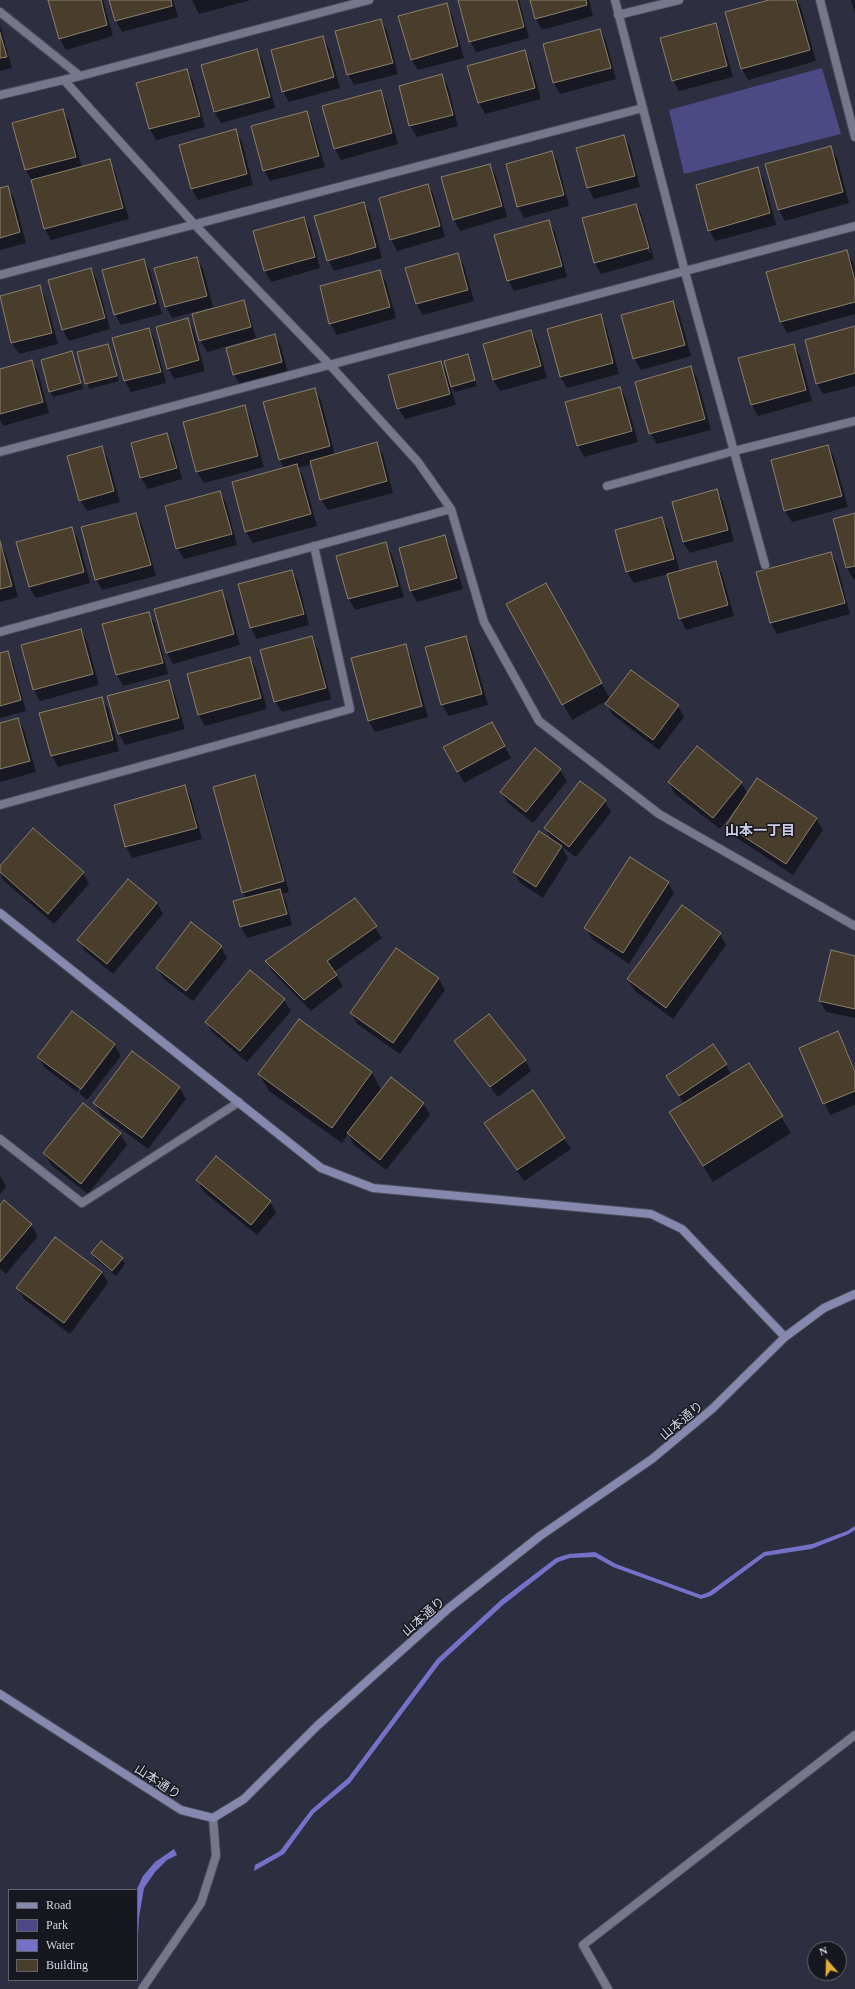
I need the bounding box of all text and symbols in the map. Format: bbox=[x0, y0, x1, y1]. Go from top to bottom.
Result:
district label: 山本一丁目 bbox=[725, 822, 795, 838]
street label: 山本通り bbox=[656, 1397, 706, 1443]
street label: 山本通り bbox=[398, 1593, 448, 1639]
street label: 山本通り bbox=[132, 1760, 184, 1802]
legend bbox=[8, 1889, 138, 1981]
text: Road bbox=[46, 1898, 71, 1912]
text: Park bbox=[46, 1918, 68, 1932]
text: Water bbox=[46, 1938, 74, 1952]
north arrow bbox=[807, 1941, 847, 1981]
text: N bbox=[817, 1944, 829, 1958]
text: Building bbox=[46, 1958, 88, 1972]

